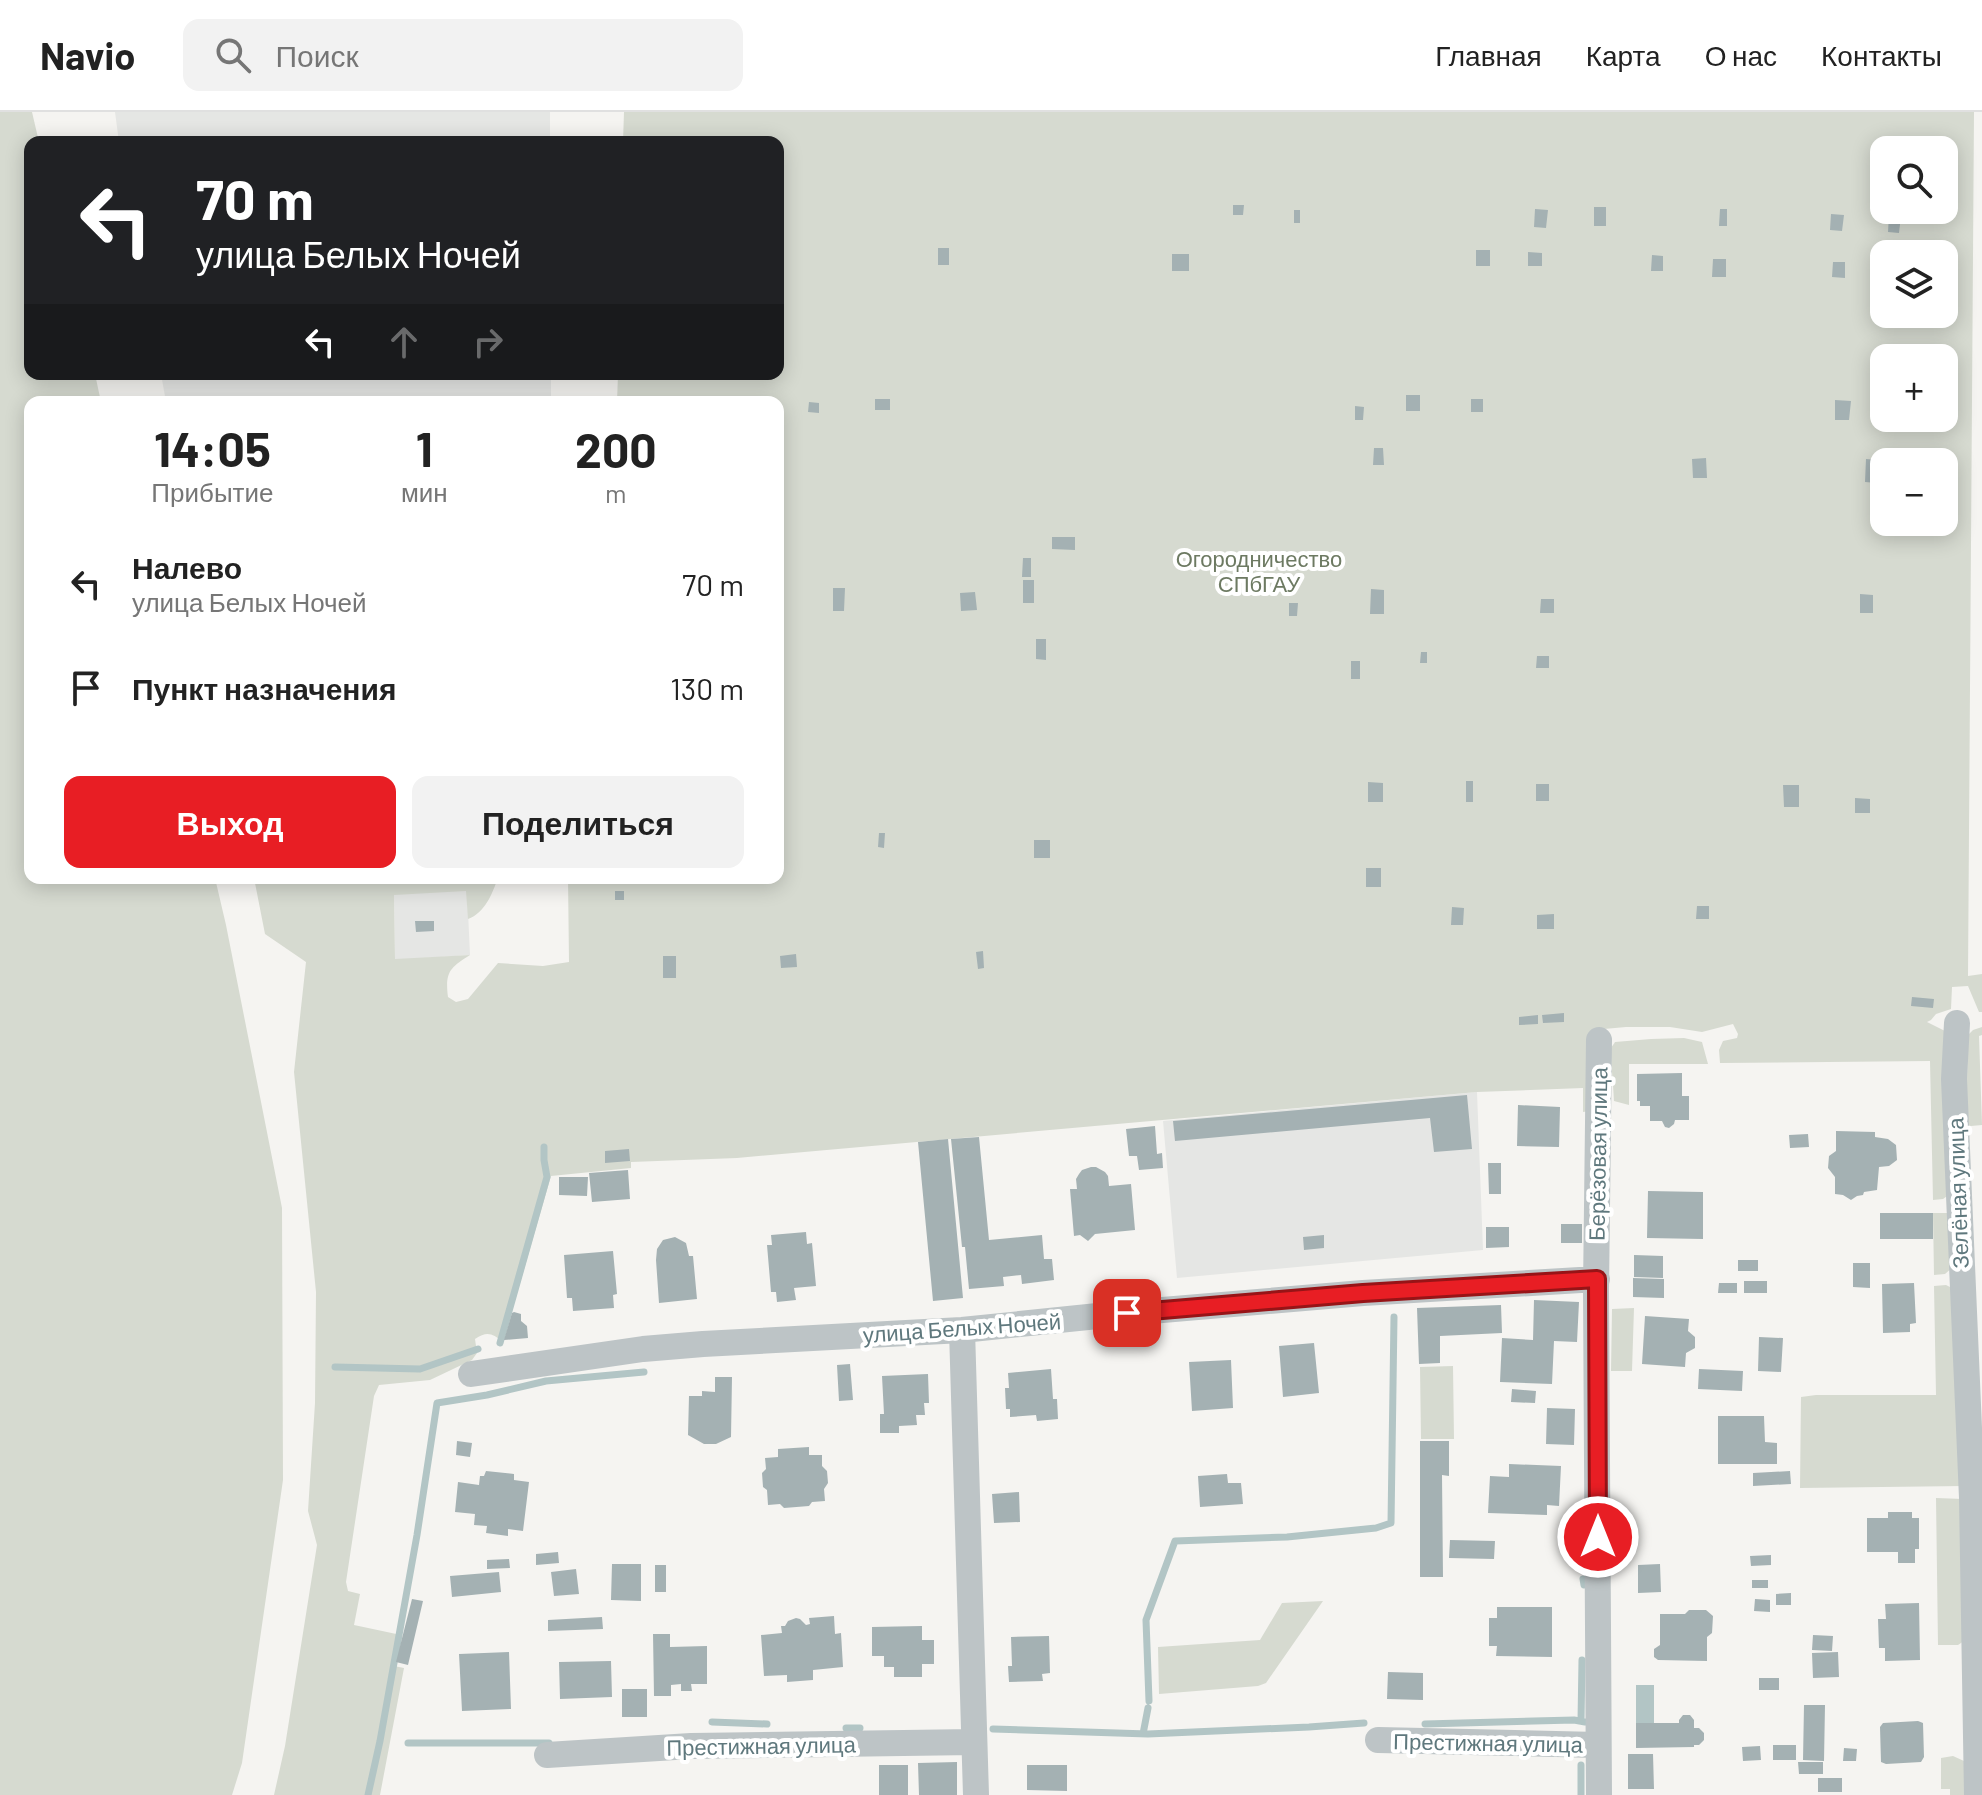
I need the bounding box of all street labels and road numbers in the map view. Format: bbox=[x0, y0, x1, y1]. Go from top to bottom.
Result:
street label: Берёзовая улица bbox=[1582, 1066, 1613, 1241]
street label: Зелёная улица bbox=[1941, 1116, 1974, 1269]
street label: улица Белых Ночей bbox=[862, 1307, 1062, 1348]
street label: Престижная улица bbox=[1393, 1727, 1584, 1758]
street label: Престижная улица bbox=[666, 1730, 857, 1761]

